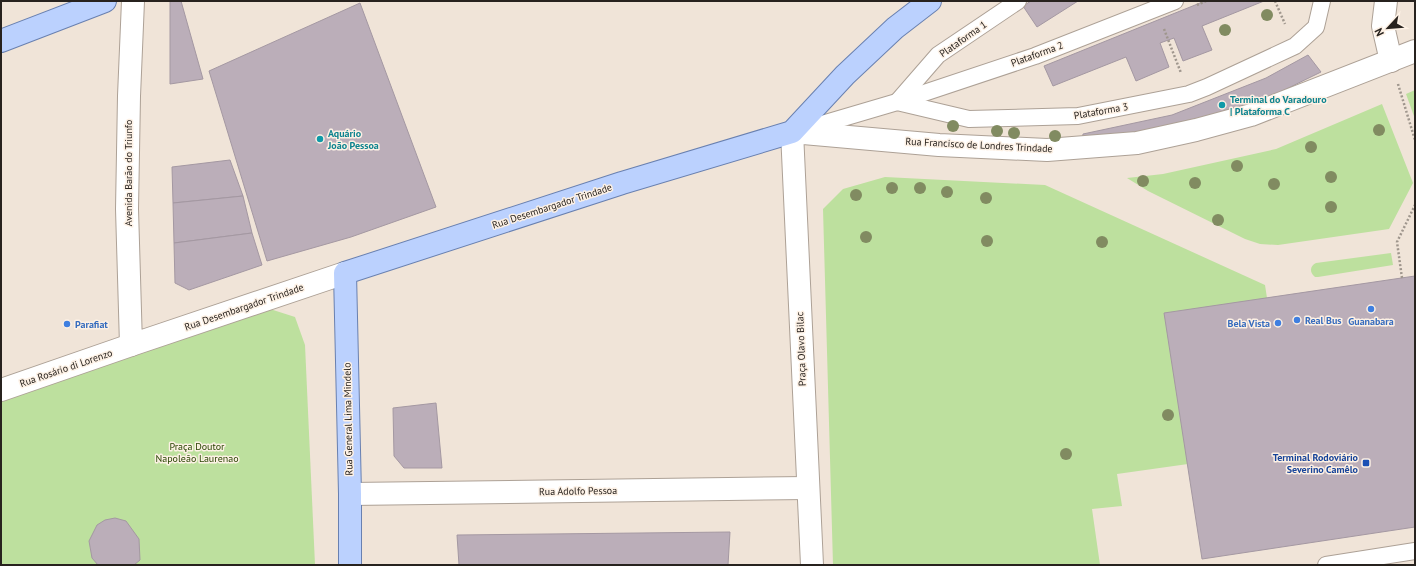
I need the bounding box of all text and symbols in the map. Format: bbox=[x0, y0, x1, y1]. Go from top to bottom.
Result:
north arrow bbox=[1368, 8, 1408, 48]
street label: Plataforma 1 bbox=[937, 18, 989, 60]
text: N bbox=[1371, 26, 1387, 39]
street label: Plataforma 2 bbox=[1009, 39, 1065, 69]
place label: Terminal do Varadouro | Plataforma C bbox=[1230, 93, 1327, 118]
street label: Plataforma 3 bbox=[1073, 100, 1129, 122]
marker: Terminal do Varadouro | Plataforma C bbox=[1217, 100, 1227, 110]
street label: Avenida Barão do Triunfo bbox=[122, 120, 135, 226]
place label: Aquário João Pessoa bbox=[327, 127, 379, 152]
marker: Aquário João Pessoa bbox=[315, 134, 325, 144]
street label: Rua Francisco de Londres Trindade bbox=[905, 135, 1053, 155]
street label: Rua Desembargador Trindade bbox=[490, 180, 614, 232]
street label: Rua Desembargador Trindade bbox=[183, 280, 305, 334]
marker: Guanabara bbox=[1366, 304, 1376, 314]
street label: Praça Olavo Bilac bbox=[793, 311, 809, 386]
place label: Real Bus bbox=[1305, 314, 1342, 327]
marker: Real Bus bbox=[1292, 315, 1302, 325]
place label: Guanabara bbox=[1348, 315, 1394, 328]
place label: Bela Vista bbox=[1228, 317, 1270, 330]
place label: Parafiat bbox=[75, 318, 108, 331]
marker: Bela Vista bbox=[1273, 318, 1283, 328]
marker: Parafiat bbox=[62, 319, 72, 329]
street label: Rua Rosário di Lorenzo bbox=[18, 346, 114, 390]
street label: Rua General Lima Mindelo bbox=[341, 362, 355, 476]
park label: Praça Doutor Napoleão Laurenao bbox=[155, 440, 239, 465]
place label: Terminal Rodoviário Severino Camêlo bbox=[1273, 451, 1359, 476]
marker: Terminal Rodoviário Severino Camêlo bbox=[1361, 458, 1371, 468]
street label: Rua Adolfo Pessoa bbox=[539, 484, 617, 498]

